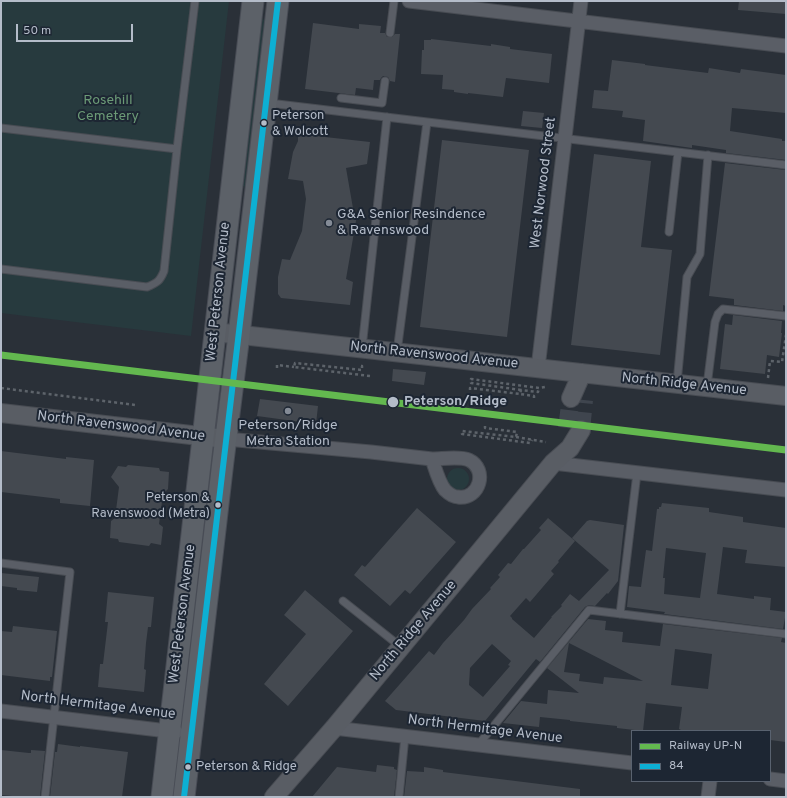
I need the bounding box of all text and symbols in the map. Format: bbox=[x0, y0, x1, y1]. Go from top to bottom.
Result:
scale bar bbox=[18, 16, 135, 42]
text: 50 m bbox=[23, 23, 51, 39]
park label: Rosehill Cemetery bbox=[77, 93, 139, 126]
place label: Peterson & Wolcott bbox=[272, 108, 329, 139]
street label: West Norwood Street bbox=[528, 116, 560, 250]
marker: Peterson & Wolcott bbox=[259, 118, 269, 128]
place label: G&A Senior Resindence & Ravenswood bbox=[337, 207, 485, 240]
marker: G&A Senior Resindence & Ravenswood bbox=[324, 218, 334, 228]
street label: West Peterson Avenue bbox=[203, 221, 235, 363]
street label: North Ravenswood Avenue bbox=[349, 339, 519, 373]
street label: North Ridge Avenue bbox=[621, 370, 747, 400]
place label: Peterson/Ridge bbox=[404, 394, 507, 410]
marker: Peterson/Ridge bbox=[386, 395, 400, 409]
marker: Peterson/Ridge Metra Station bbox=[283, 406, 293, 416]
street label: North Ravenswood Avenue bbox=[36, 408, 206, 446]
place label: Peterson/Ridge Metra Station bbox=[238, 418, 338, 450]
place label: Peterson & Ravenswood (Metra) bbox=[91, 490, 210, 521]
marker: Peterson & Ravenswood (Metra) bbox=[213, 500, 223, 510]
street label: West Peterson Avenue bbox=[166, 543, 200, 685]
street label: North Ridge Avenue bbox=[367, 577, 461, 685]
street label: North Hermitage Avenue bbox=[20, 688, 176, 724]
street label: North Hermitage Avenue bbox=[407, 712, 563, 748]
legend bbox=[631, 730, 771, 782]
text: Railway UP-N bbox=[669, 738, 742, 754]
text: 84 bbox=[669, 758, 684, 774]
place label: Peterson & Ridge bbox=[196, 759, 297, 775]
marker: Peterson & Ridge bbox=[183, 762, 193, 772]

